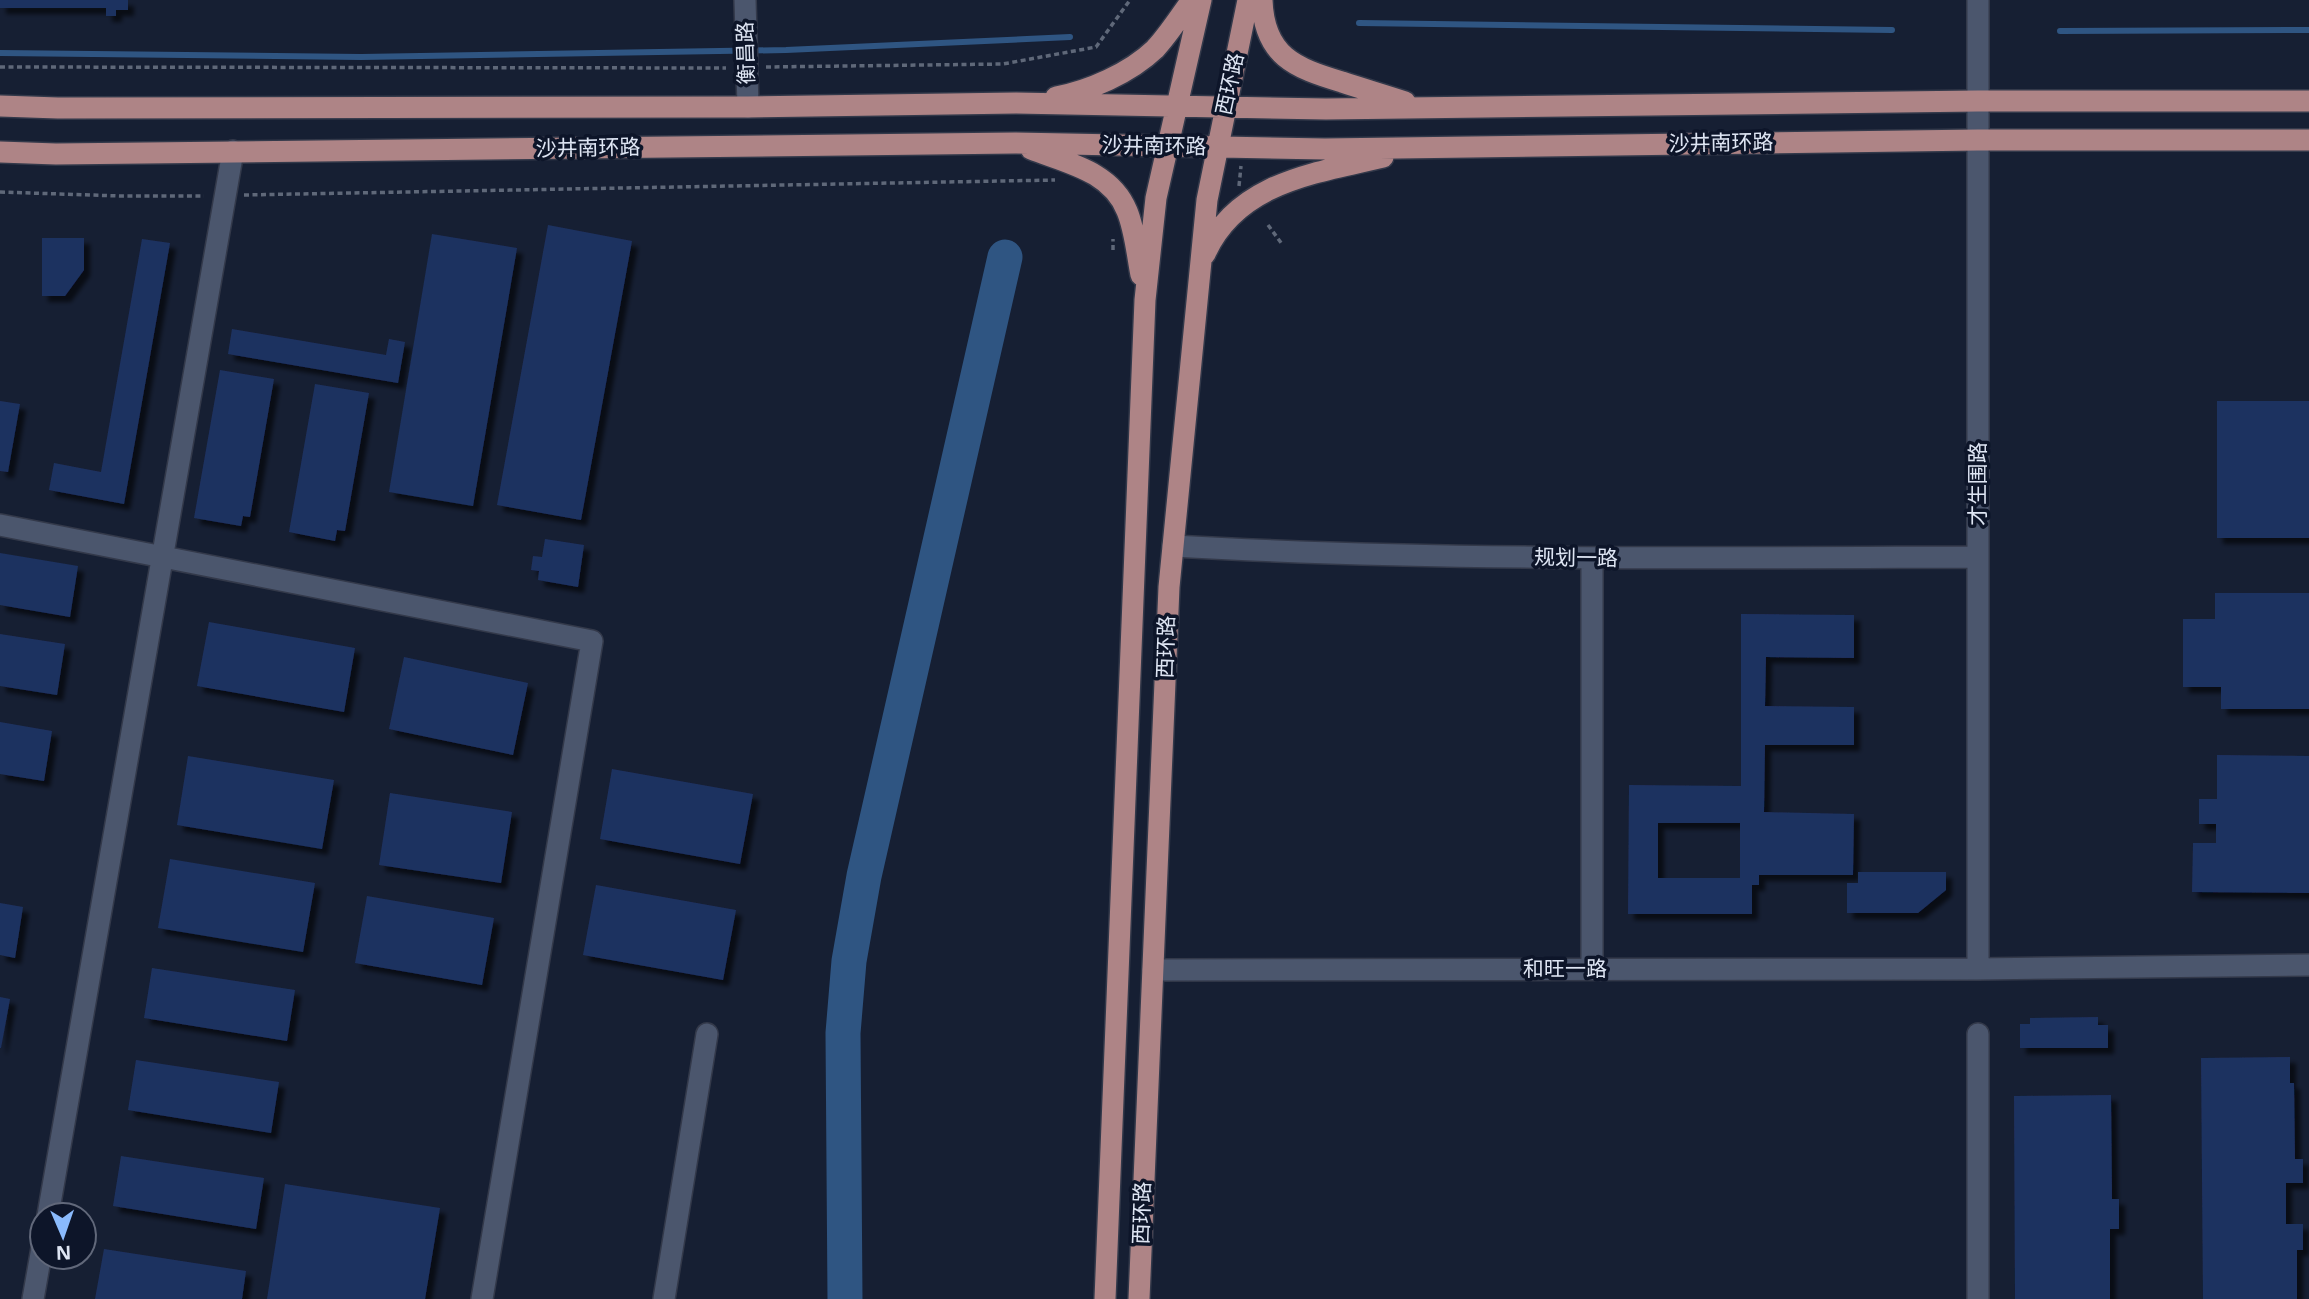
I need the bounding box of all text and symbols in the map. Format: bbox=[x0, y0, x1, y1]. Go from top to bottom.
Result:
street label: 衡昌路 bbox=[730, 21, 760, 85]
street label: 西环路 bbox=[1209, 50, 1249, 118]
street label: 沙井南环路 bbox=[1668, 127, 1774, 157]
street label: 沙井南环路 bbox=[1101, 130, 1207, 160]
street label: 沙井南环路 bbox=[535, 132, 641, 162]
street label: 才生围路 bbox=[1963, 442, 1991, 526]
street label: 规划一路 bbox=[1534, 542, 1618, 572]
street label: 西环路 bbox=[1150, 615, 1180, 679]
street label: 和旺一路 bbox=[1523, 954, 1607, 982]
street label: 西环路 bbox=[1126, 1181, 1156, 1245]
north arrow bbox=[28, 1201, 98, 1271]
text: N bbox=[55, 1240, 72, 1266]

